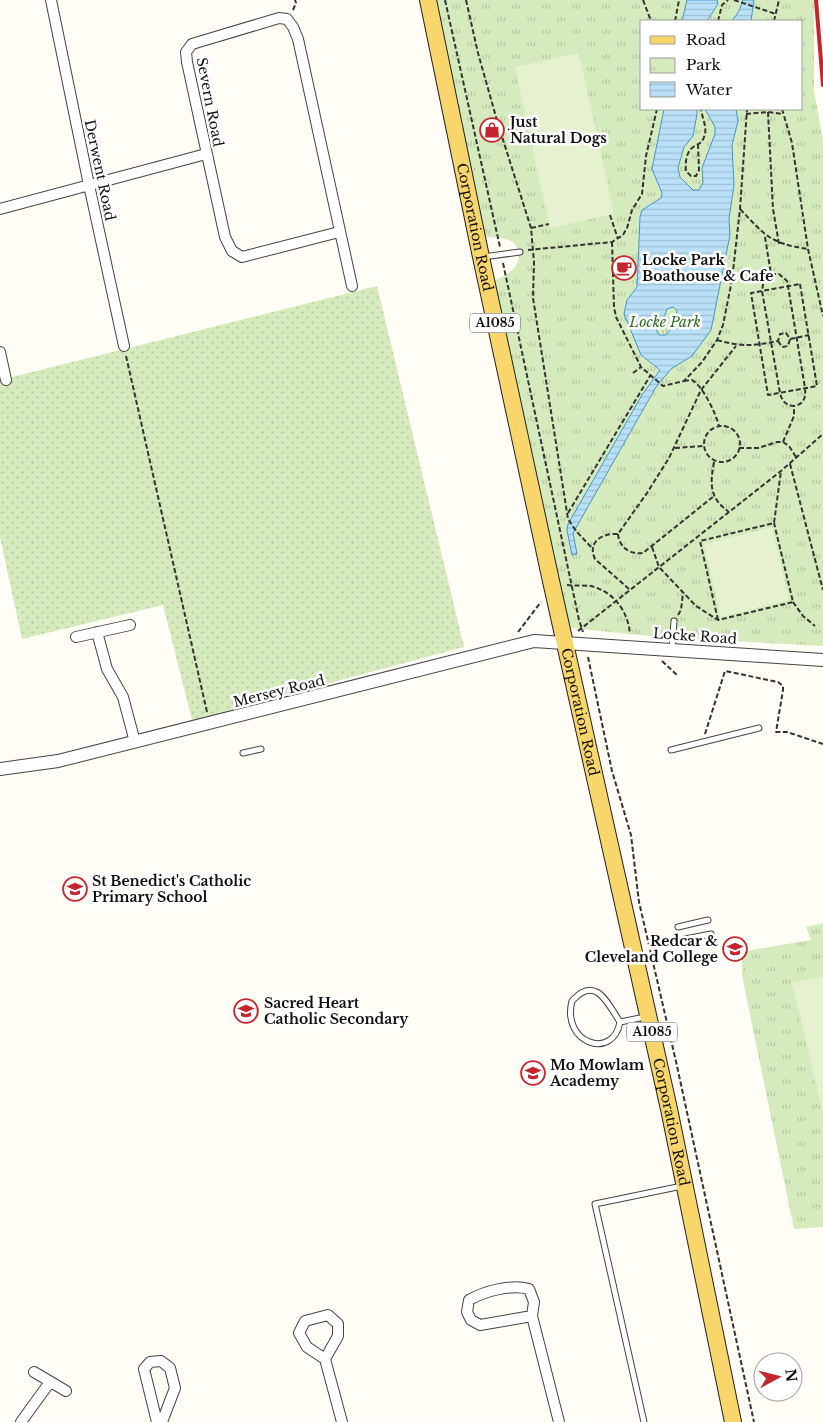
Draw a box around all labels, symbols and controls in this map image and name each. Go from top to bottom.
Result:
legend [640,20,803,110]
text: Road [686,30,726,49]
text: Park [686,55,722,74]
street label: Severn Road [193,56,228,149]
text: Water [685,80,733,99]
place label: Just Natural Dogs [507,113,607,147]
shop icon: Just Natural Dogs [479,117,505,143]
street label: Derwent Road [80,118,120,223]
street label: Corporation Road [453,162,497,293]
place label: Locke Park Boathouse & Cafe [642,251,773,285]
cafe icon: Locke Park Boathouse & Cafe [611,255,637,281]
park label: Locke Park [628,313,701,331]
road number: A1085 [470,314,520,332]
street label: Locke Road [652,624,738,648]
street label: Corporation Road [557,646,603,778]
street label: Mersey Road [231,671,327,711]
place label: St Benedict's Catholic Primary School [92,872,251,906]
school or university icon: St Benedict's Catholic Primary School [62,876,88,902]
place label: Redcar & Cleveland College [585,932,719,966]
school or university icon: Redcar & Cleveland College [722,936,748,962]
place label: Sacred Heart Catholic Secondary [264,994,409,1028]
school or university icon: Sacred Heart Catholic Secondary [233,998,259,1024]
road number: A1085 [627,1022,677,1042]
place label: Mo Mowlam Academy [549,1056,645,1090]
street label: Corporation Road [649,1056,694,1188]
school or university icon: Mo Mowlam Academy [520,1060,546,1086]
north arrow [753,1352,803,1402]
text: N [781,1368,801,1383]

